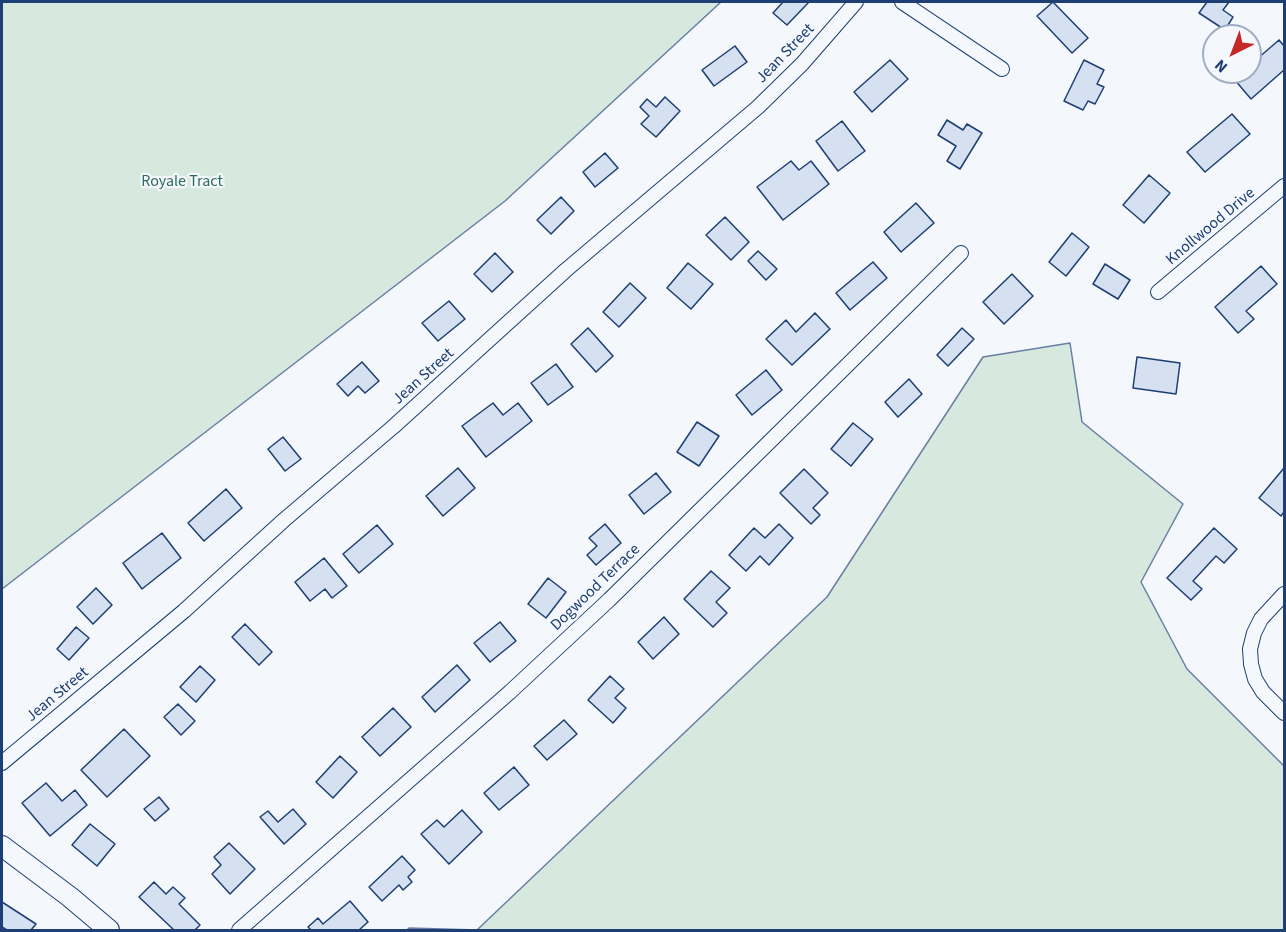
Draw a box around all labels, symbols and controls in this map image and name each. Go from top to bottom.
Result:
street label: Jean Street [753,20,819,88]
north arrow [1202,24,1262,84]
text: N [1210,54,1233,78]
park label: Royale Tract [141,172,223,192]
street label: Knollwood Drive [1163,184,1259,270]
street label: Jean Street [390,345,458,409]
street label: Dogwood Terrace [547,541,645,635]
street label: Jean Street [23,663,93,727]

